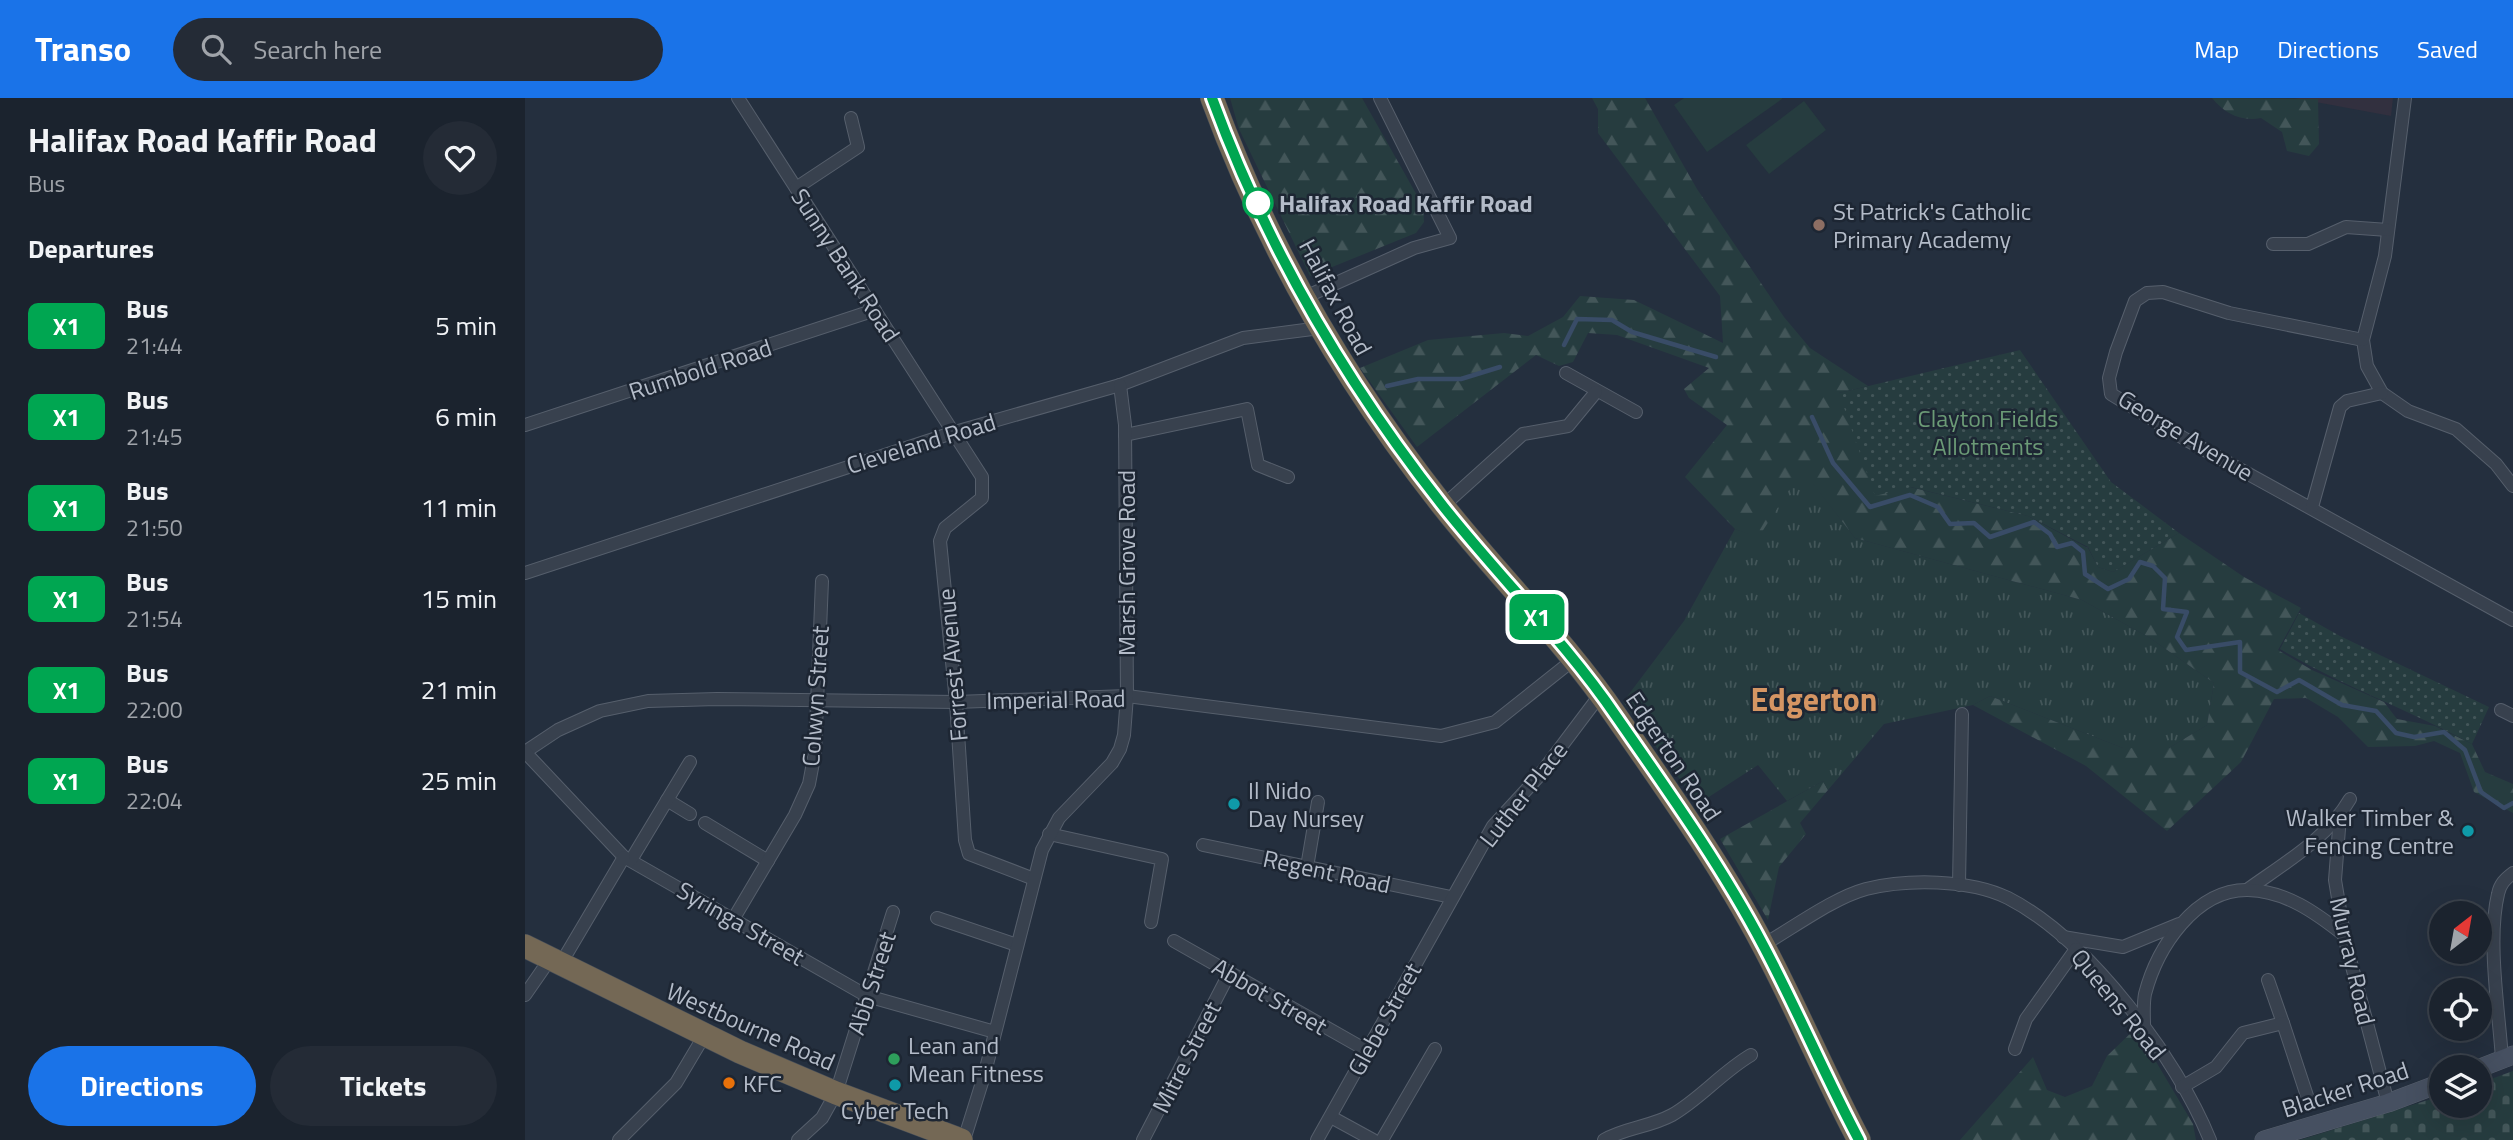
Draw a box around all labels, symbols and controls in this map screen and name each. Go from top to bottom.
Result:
search box [173,18,663,81]
text: Transo [35,24,131,74]
icon: search [197,30,235,68]
text: Search here [253,30,382,69]
text: Map [2194,31,2239,67]
text: Directions [2277,31,2379,67]
text: Saved [2417,31,2478,67]
text: Halifax Road Kaffir Road [28,115,377,165]
button: heart [423,121,497,195]
text: Bus [28,166,65,201]
street label: Sunny Bank Road [783,181,909,349]
place label: Halifax Road Kaffir Road [1279,185,1533,221]
marker: Halifax Road Kaffir Road [1243,188,1273,218]
place label: St Patrick's Catholic Primary Academy [1833,193,2031,257]
marker: St Patrick's Catholic Primary Academy [1811,217,1827,233]
text: Departures [28,229,154,268]
street label: Halifax Road [1290,232,1382,362]
text: Bus [126,289,168,328]
text: 5 min [435,306,497,345]
text: X1 [53,308,80,344]
text: 21:44 [126,328,183,363]
street label: Rumbold Road [624,329,776,409]
text: Bus [126,380,168,419]
street label: George Avenue [2111,380,2261,490]
text: 6 min [435,397,497,436]
text: X1 [53,399,80,435]
park label: Clayton Fields Allotments [1918,400,2058,464]
street label: Cleveland Road [842,403,1000,483]
text: 21:45 [126,419,183,454]
street label: Marsh Grove Road [1108,470,1144,656]
text: Bus [126,471,168,510]
text: 11 min [421,488,497,527]
text: X1 [53,490,80,526]
text: 21:50 [126,510,183,545]
text: Bus [126,562,168,601]
text: 15 min [421,579,497,618]
text: X1 [53,581,80,617]
street label: Forrest Avenue [927,587,977,743]
line badge: X1 [1506,594,1569,640]
text: X1 [1523,599,1551,635]
text: 21:54 [126,601,183,636]
street label: Colwyn Street [792,624,838,768]
text: Bus [126,653,168,692]
text: 21 min [421,670,497,709]
text: X1 [53,672,80,708]
district label: Edgerton [1751,675,1877,723]
street label: Imperial Road [986,680,1126,718]
street label: Edgerton Road [1617,684,1731,828]
text: 22:00 [126,692,183,727]
street label: Luther Place [1470,734,1576,854]
text: Bus [126,744,168,783]
text: 25 min [421,761,497,800]
text: X1 [53,763,80,799]
place label: Il Nido Day Nursey [1248,772,1365,836]
text: 22:04 [126,783,183,818]
marker: Il Nido Day Nursey [1226,796,1242,812]
place label: Walker Timber & Fencing Centre [2286,799,2454,863]
marker: Walker Timber & Fencing Centre [2460,823,2476,839]
street label: Regent Road [1260,840,1394,902]
street label: Syringa Street [670,872,812,974]
street label: Murray Road [2321,893,2385,1029]
north arrow [2429,901,2492,964]
map controls [2429,901,2492,1118]
street label: Abb Street [837,926,905,1039]
street label: Queens Road [2063,941,2175,1067]
street label: Abbot Street [1206,948,1335,1044]
street label: Glebe Street [1338,955,1430,1082]
street label: Westbourne Road [661,973,841,1079]
button: locate [2429,978,2492,1041]
street label: Mitre Street [1142,994,1230,1119]
place label: Lean and Mean Fitness [908,1027,1044,1091]
button: Directions [28,1046,256,1126]
button: Tickets [270,1046,497,1126]
marker: Lean and Mean Fitness [886,1051,902,1067]
street label: Blacker Road [2277,1052,2413,1126]
button: layers [2429,1055,2492,1118]
place label: KFC [743,1065,782,1101]
marker: KFC [721,1075,737,1091]
marker: Cyber Tech [887,1077,903,1093]
place label: Cyber Tech [841,1092,949,1128]

